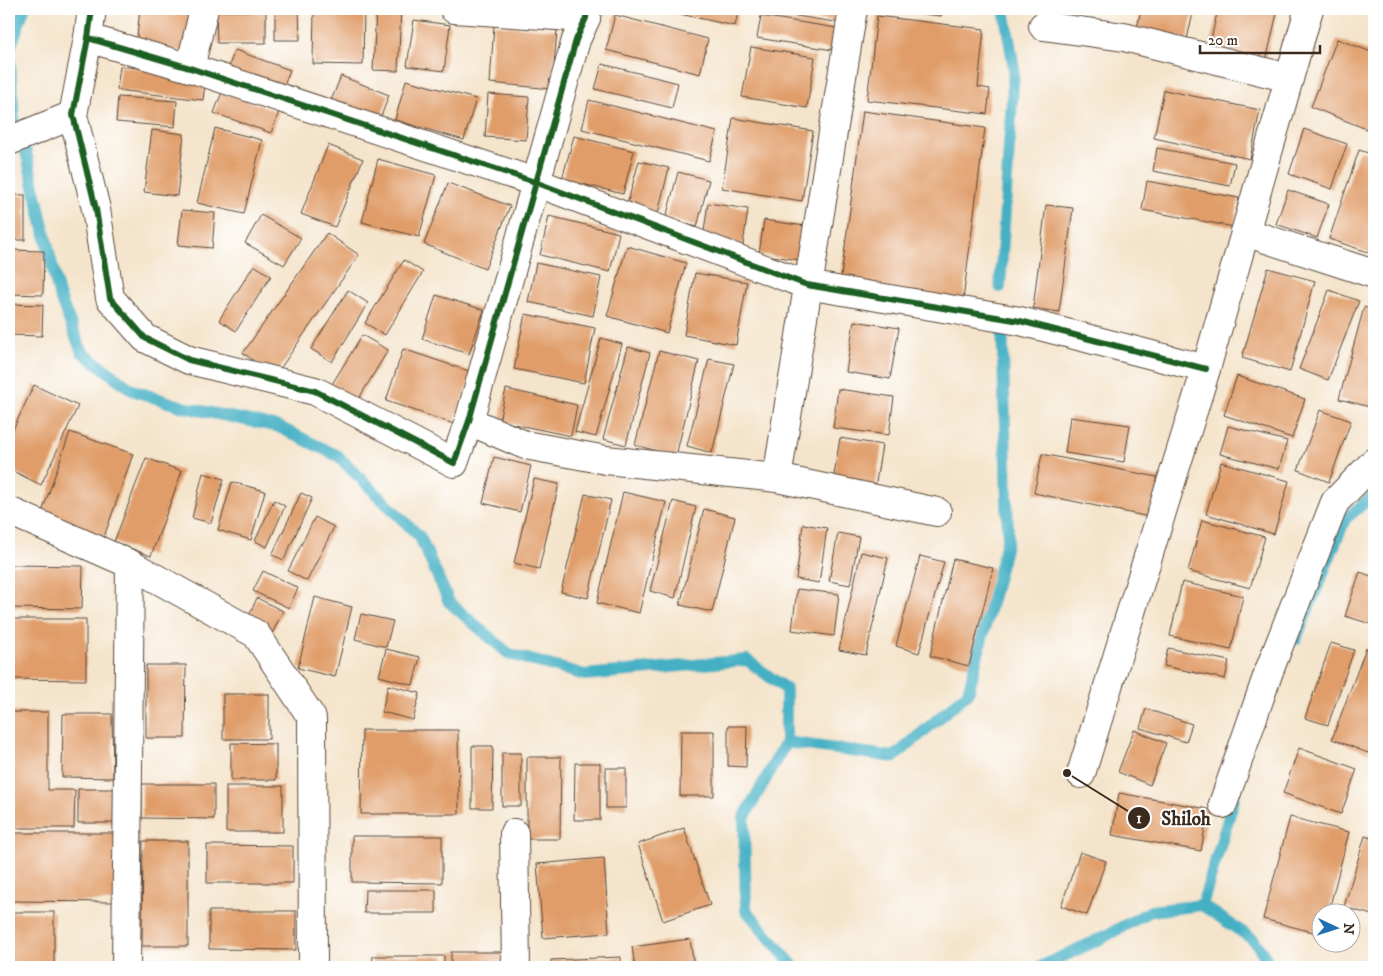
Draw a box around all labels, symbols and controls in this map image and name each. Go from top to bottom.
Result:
scale bar [1200,22,1320,54]
text: 20 m [1208,31,1238,50]
callout: Shiloh [1126,801,1221,835]
text: Shiloh [1161,808,1212,831]
text: 1 [1136,809,1142,828]
north arrow [1310,904,1360,954]
text: N [1339,922,1357,936]

